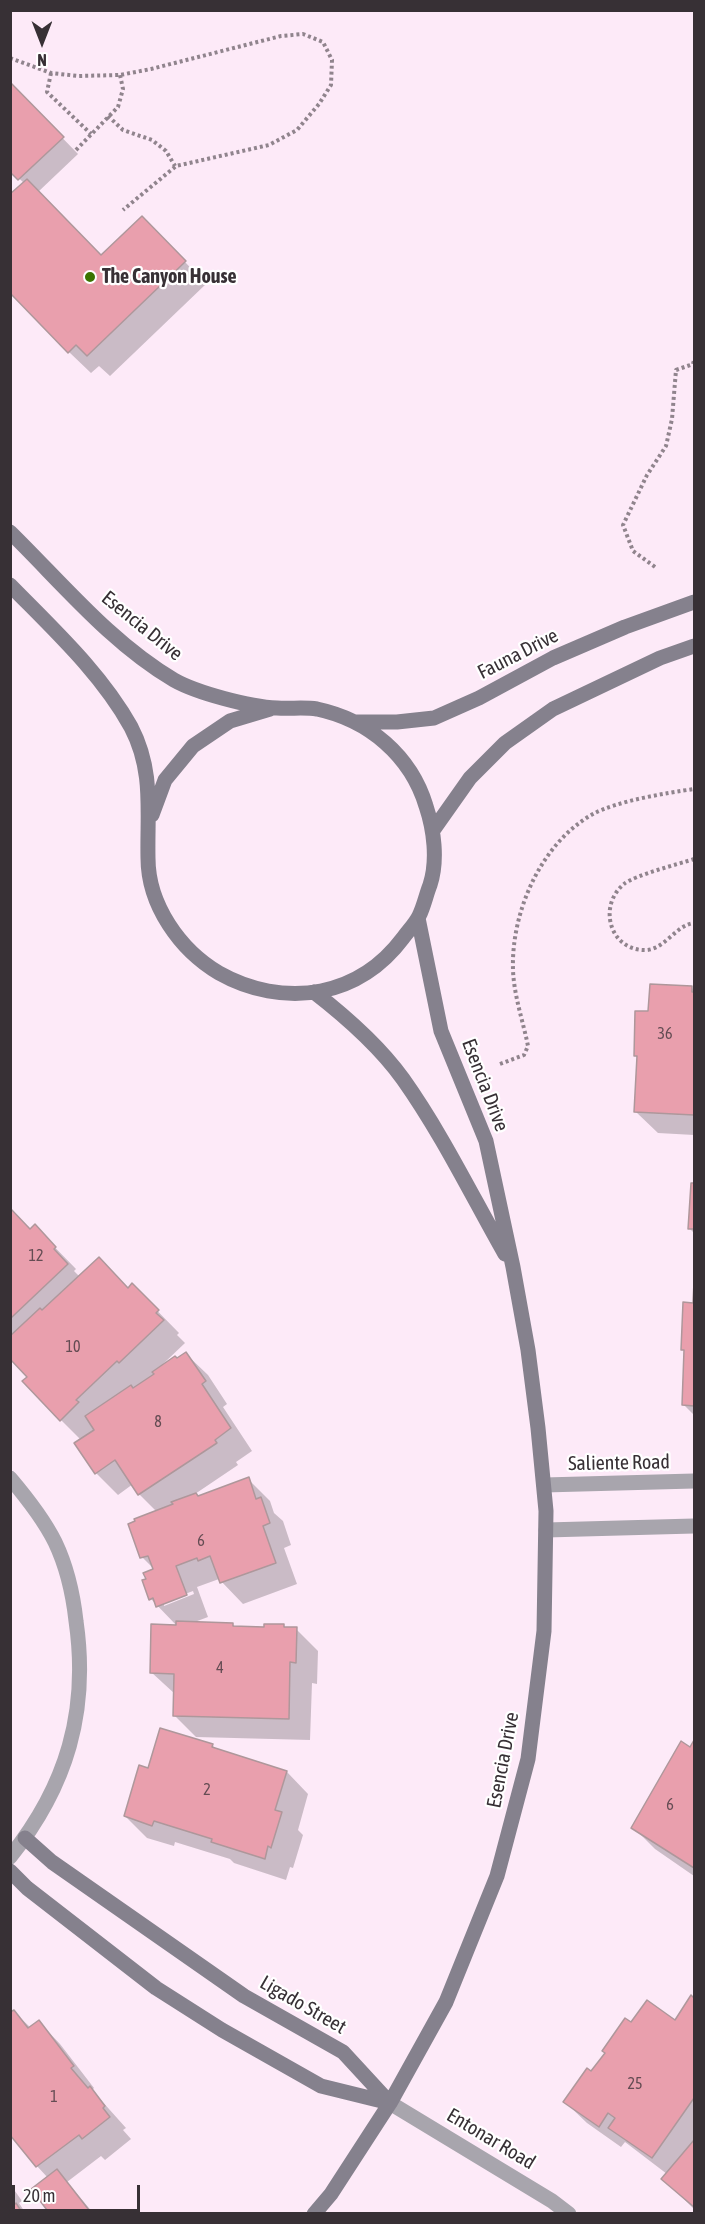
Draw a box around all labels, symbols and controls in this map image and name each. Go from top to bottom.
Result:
north arrow [12,12,72,72]
text: N [37,51,47,69]
place label: The Canyon House [102,265,237,289]
marker: The Canyon House [83,270,97,284]
street label: Esencia Drive [97,586,187,666]
street label: Fauna Drive [474,624,562,684]
house number: 36 [657,1024,673,1044]
street label: Esencia Drive [456,1035,514,1135]
house number: 12 [28,1246,44,1266]
house number: 10 [65,1337,81,1357]
house number: 8 [154,1412,162,1432]
street label: Saliente Road [568,1450,670,1476]
house number: 6 [197,1531,205,1551]
house number: 4 [216,1658,224,1678]
street label: Esencia Drive [482,1710,524,1810]
house number: 2 [203,1780,211,1800]
house number: 6 [666,1795,674,1815]
street label: Ligado Street [256,1971,350,2039]
house number: 25 [627,2074,643,2094]
house number: 1 [50,2087,58,2107]
street label: Entonar Road [442,2103,540,2175]
scale bar [15,2173,142,2211]
text: 20 m [23,2185,55,2206]

